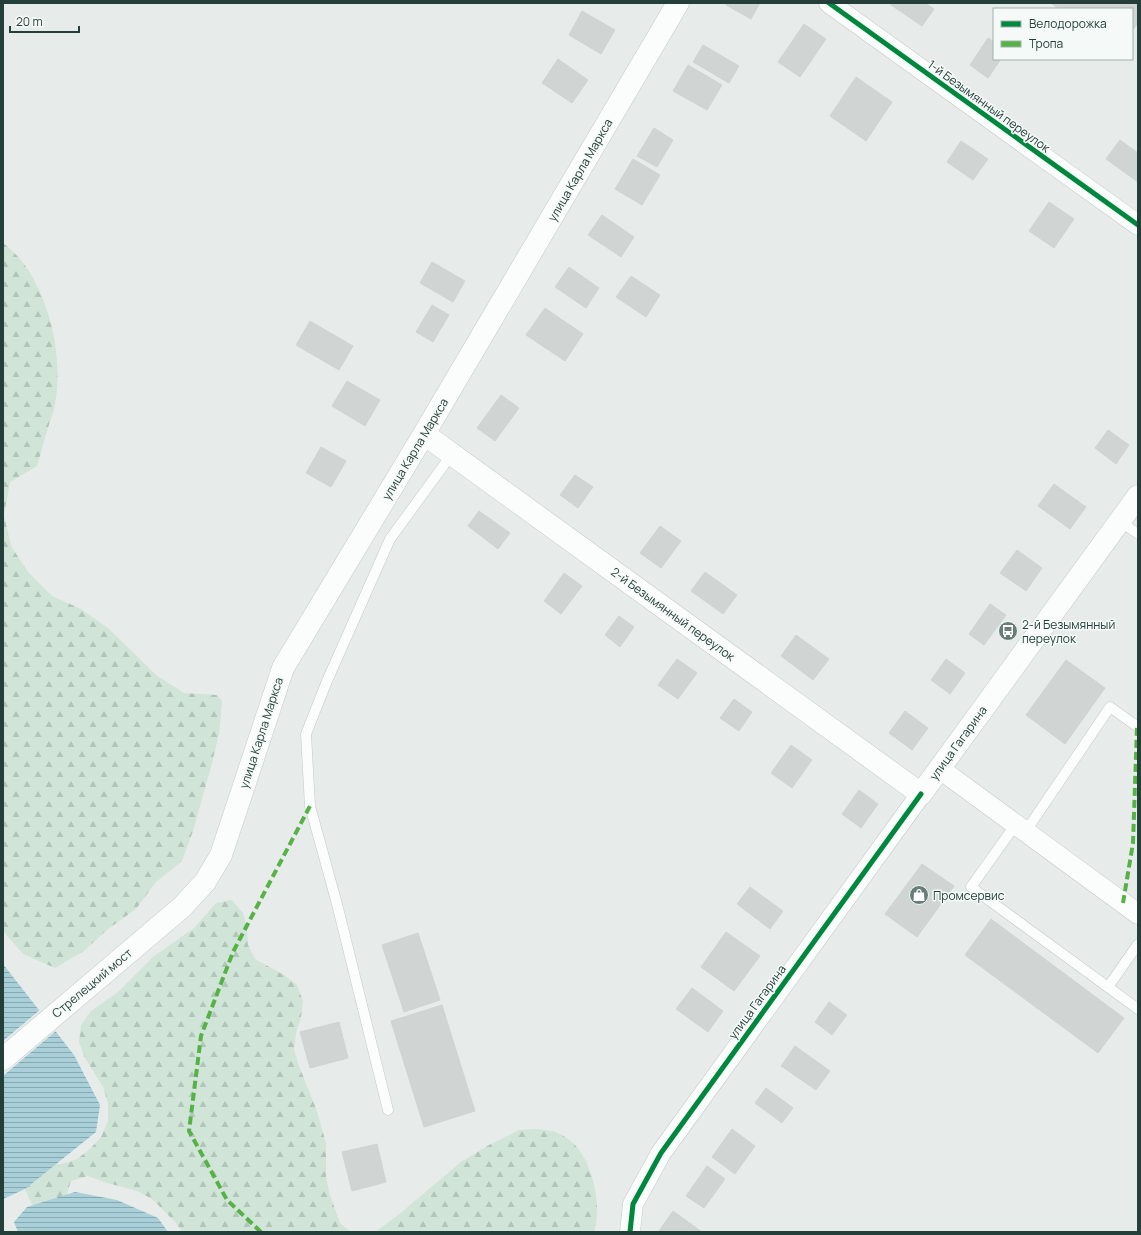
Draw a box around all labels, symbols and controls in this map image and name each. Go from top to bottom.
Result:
scale bar [10,8,79,34]
legend [993,8,1133,60]
text: 20 m [16,13,43,30]
text: Велодорожка [1029,15,1107,32]
text: Тропа [1029,35,1063,52]
street label: 1-й Безымянный переулок [924,56,1054,157]
street label: улица Карла Маркса [544,115,616,225]
street label: улица Карла Маркса [378,395,452,503]
street label: 2-й Безымянный переулок [608,563,739,665]
place label: 2-й Безымянный переулок [1022,616,1115,647]
bus stop icon: 2-й Безымянный переулок [997,620,1019,642]
street label: улица Карла Маркса [235,675,287,791]
street label: улица Гагарина [925,702,991,784]
shop icon: Промсервис [908,884,930,906]
place label: Промсервис [933,887,1005,904]
street label: Стрелецкий мост [48,944,136,1022]
street label: улица Гагарина [724,961,790,1043]

